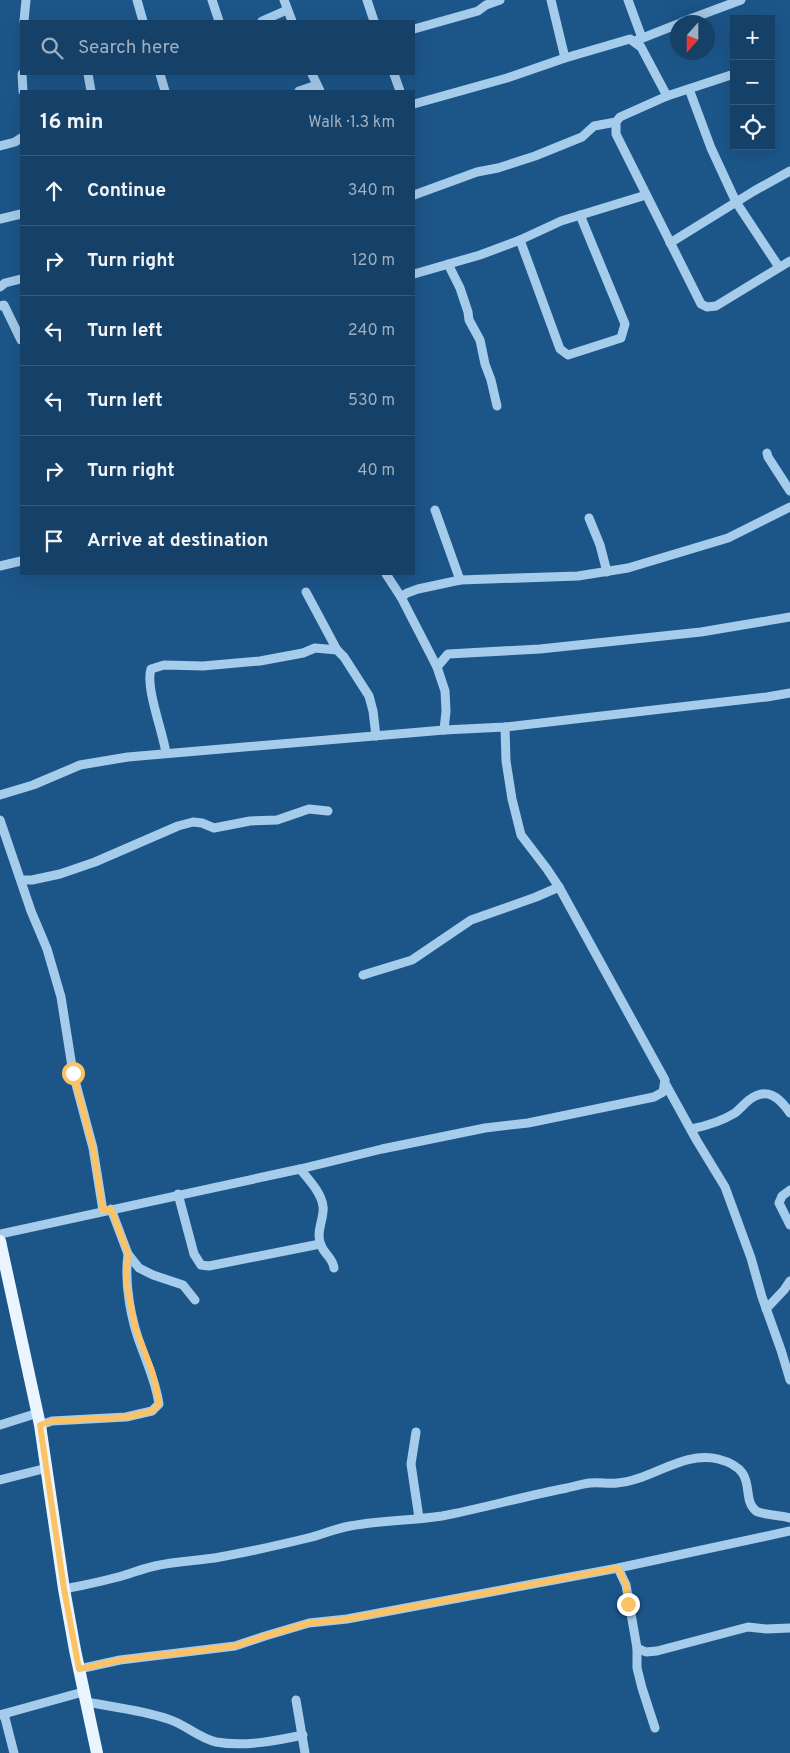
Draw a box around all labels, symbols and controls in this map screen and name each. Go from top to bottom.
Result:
north arrow [670,15,715,60]
map controls [730,15,775,150]
button: + [730,15,775,60]
search box [20,20,415,75]
icon: search [38,34,66,62]
text: Search here [78,36,180,60]
button: − [730,60,775,105]
button: locate [730,105,775,150]
text: 16 min [40,109,103,136]
text: Walk · 1.3 km [308,113,395,133]
icon: ahead [40,177,68,205]
text: Continue [87,179,166,203]
text: 340 m [348,181,395,201]
icon: right [40,247,68,275]
text: Turn right [87,249,175,273]
text: 120 m [352,251,395,271]
icon: left [40,317,68,345]
text: Turn left [87,319,163,343]
text: 240 m [348,321,395,341]
icon: left [40,387,68,415]
text: Turn left [87,389,163,413]
text: 530 m [348,391,395,411]
icon: right [40,457,68,485]
text: Turn right [87,459,175,483]
text: 40 m [357,461,395,481]
icon: arrive [40,527,68,555]
text: Arrive at destination [87,529,268,553]
route start [62,1062,85,1085]
route end [617,1593,640,1616]

